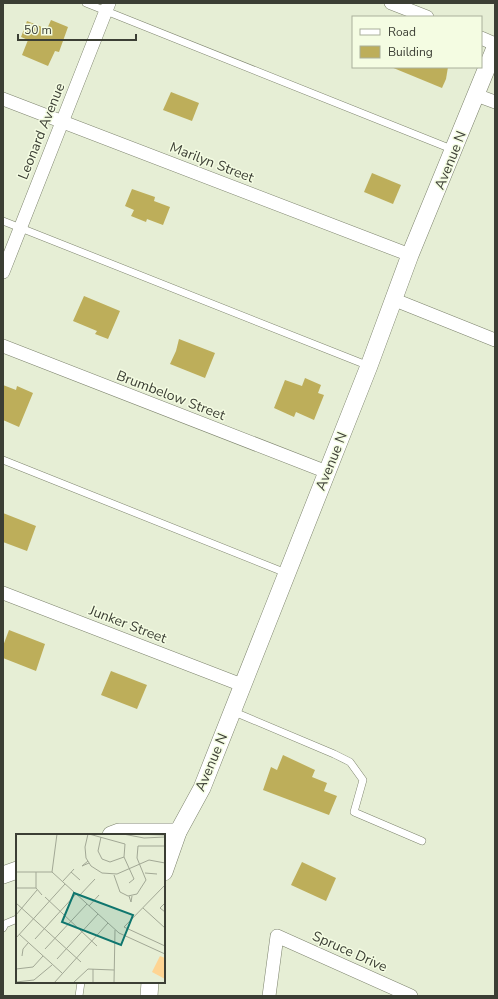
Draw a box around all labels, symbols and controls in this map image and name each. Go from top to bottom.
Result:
scale bar [18,16,136,42]
legend [352,16,482,68]
text: 50 m [24,22,52,38]
text: Road [388,24,416,40]
text: Building [388,44,433,60]
street label: Leonard Avenue [13,80,69,182]
street label: Avenue N [430,128,471,192]
street label: Marilyn Street [167,138,257,187]
street label: Brumbelow Street [114,366,228,425]
street label: Avenue N [311,429,352,493]
street label: Junker Street [85,601,169,648]
street label: Avenue N [191,730,232,794]
inset map [16,834,165,983]
street label: Spruce Drive [309,926,390,976]

